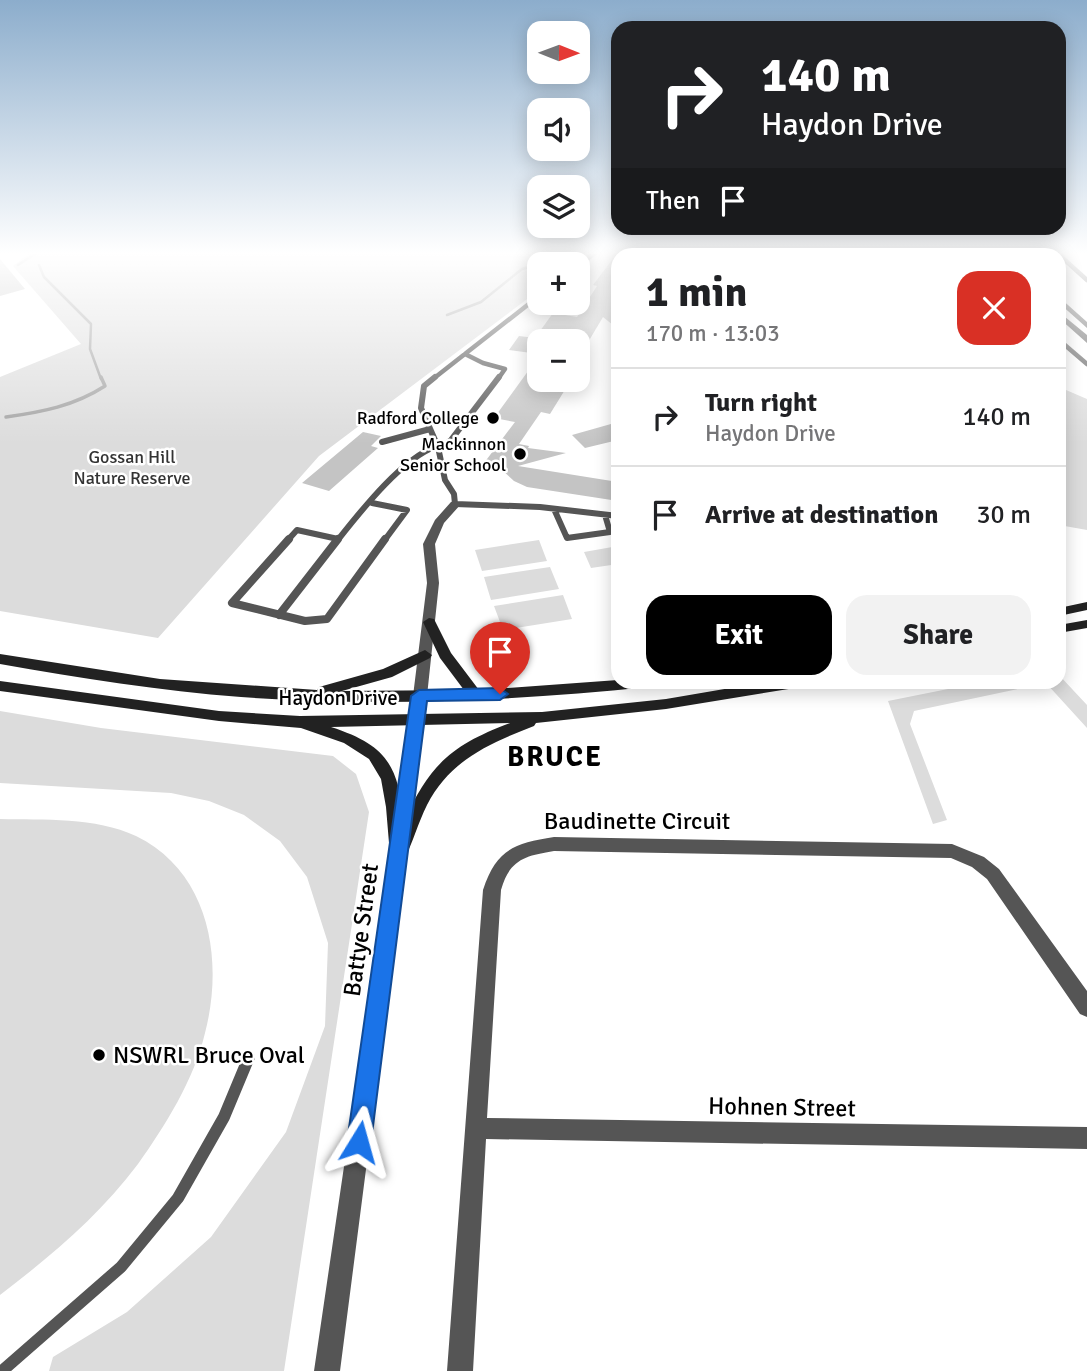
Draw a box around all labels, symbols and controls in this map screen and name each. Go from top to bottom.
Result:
north arrow [527,21,590,84]
map controls [527,21,590,392]
text: 140 m [761,45,891,105]
icon: right [646,49,737,140]
button: sound [527,98,590,161]
text: Haydon Drive [761,105,943,144]
button: layers [527,175,590,238]
icon: arrive [714,182,752,220]
text: Then [646,185,700,217]
button: + [527,252,590,315]
text: 1 min [646,267,747,318]
button: close [957,271,1031,345]
text: 170 m · 13:03 [646,319,780,348]
button: − [527,329,590,392]
text: Turn right [705,387,817,419]
icon: right [646,398,684,436]
text: 140 m [962,401,1031,433]
place label: Radford College [357,407,479,429]
marker: Radford College [485,410,501,426]
text: Haydon Drive [705,419,836,448]
place label: Mackinnon Senior School [400,433,506,476]
park label: Gossan Hill Nature Reserve [73,446,191,489]
marker: Mackinnon Senior School [512,446,528,462]
icon: arrive [646,496,684,534]
text: Arrive at destination [705,499,938,531]
text: 30 m [976,499,1031,531]
button: Exit [646,595,832,675]
button: Share [846,595,1031,675]
pin [470,622,530,694]
icon: arrive [481,633,519,671]
street label: Haydon Drive [278,685,398,711]
district label: BRUCE [507,740,603,774]
street label: Baudinette Circuit [544,806,730,836]
street label: Battye Street [337,862,385,998]
place label: NSWRL Bruce Oval [113,1040,305,1070]
marker: NSWRL Bruce Oval [91,1047,107,1063]
street label: Hohnen Street [708,1091,856,1123]
position arrow [322,1105,396,1179]

